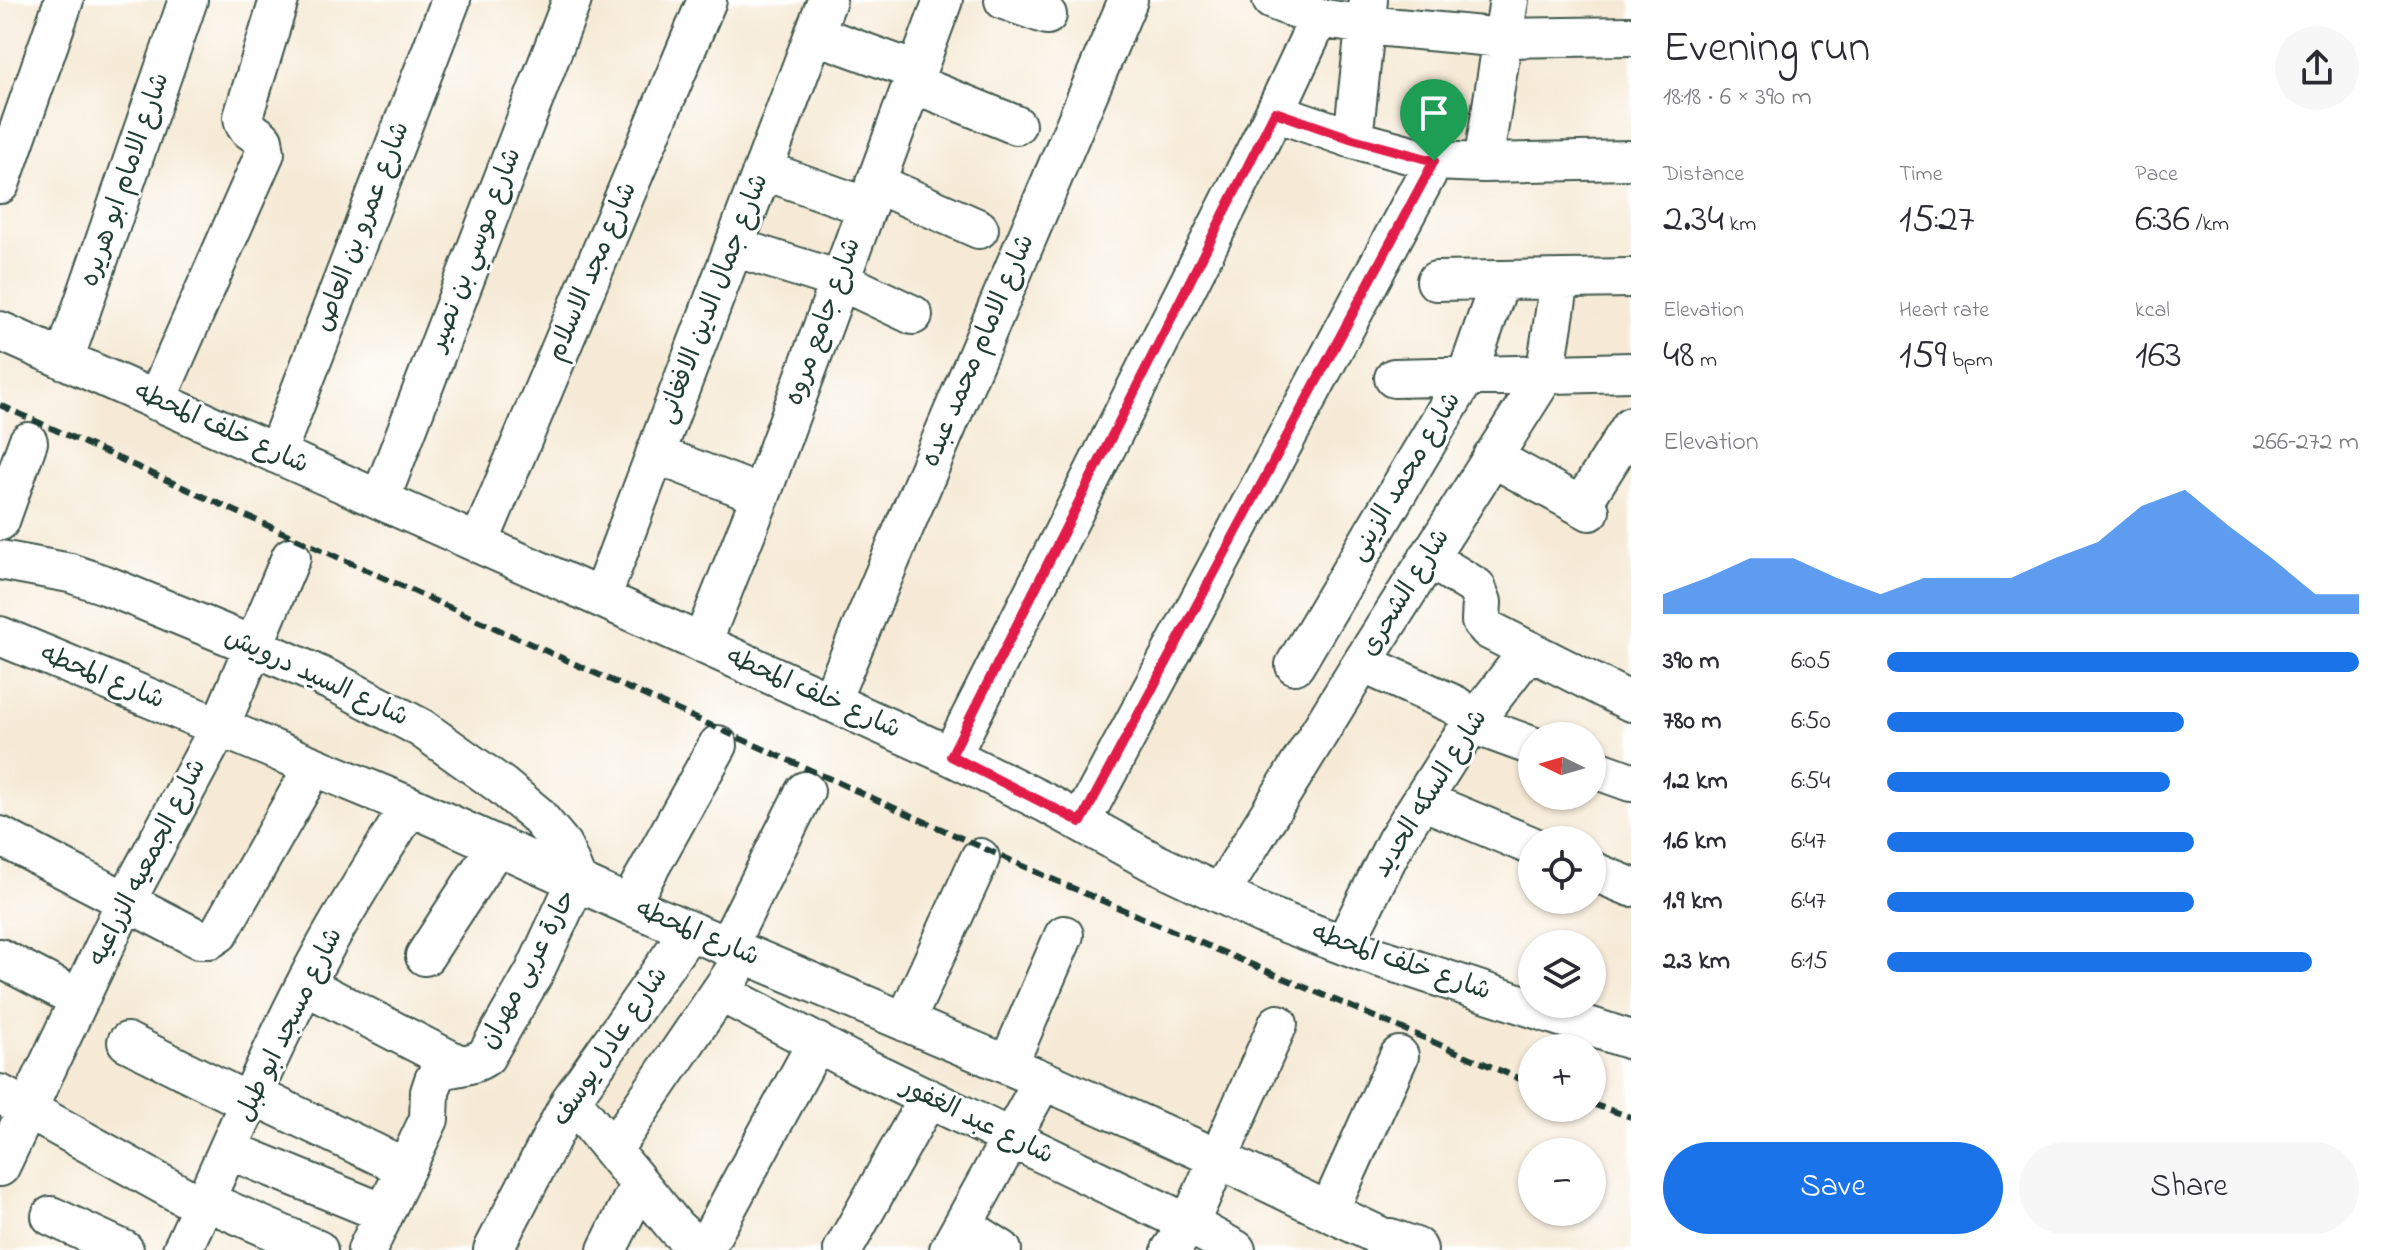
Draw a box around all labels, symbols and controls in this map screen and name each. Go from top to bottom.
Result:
text: Evening run [1663,17,1870,81]
button: share [2275,26,2359,110]
street label: شارع الامام ابو هريره [72,68,180,292]
pin [1400,79,1468,161]
text: 18:18 · 6 × 390 m [1663,79,1812,117]
icon: arrive [1412,91,1456,135]
street label: شارع عمرو بن العاص [306,117,420,337]
street label: شارع موسي بن نصير [419,143,533,359]
text: Distance [1663,159,1744,191]
text: Time [1899,159,1943,191]
text: Pace [2135,159,2178,191]
street label: شارع جمال الدين الافغانى [649,168,779,430]
street label: شارع مجد الاسلام [538,177,648,367]
text: 2.34 [1663,191,1724,250]
text: 15:27 [1899,191,1974,250]
text: 6:36 [2135,191,2190,250]
text: km [1724,209,1756,241]
text: /km [2190,209,2229,241]
street label: شارع الامام محمد عبده [913,229,1045,473]
street label: شارع جامع مروه [776,233,872,411]
text: Elevation [1663,295,1744,327]
text: Heart rate [1899,295,1989,327]
text: kcal [2135,295,2170,327]
text: 48 [1663,327,1694,386]
text: 159 [1899,327,1947,386]
text: 163 [2135,327,2182,386]
text: m [1694,345,1717,377]
text: bpm [1947,345,1993,377]
street label: شارع خلف المحطه [128,374,314,484]
street label: شارع محمد الزينى [1340,385,1472,569]
text: Elevation [1663,424,1759,462]
text: 266–272 m [2252,424,2359,462]
street label: شارع الشحرى [1352,522,1460,664]
street label: شارع السيد درويش [218,619,414,737]
street label: شارع المحطه [34,636,170,720]
street label: شارع خلف المحطه [720,639,906,749]
text: 390 m [1663,643,1719,681]
text: 6:05 [1791,643,1831,681]
street label: شارع السكه الحديد [1364,702,1498,886]
text: 780 m [1663,703,1721,741]
text: 6:50 [1791,703,1831,741]
north arrow [1518,722,1606,810]
map controls [1518,722,1606,1226]
street label: شارع الجمعيه الزراعيه [79,752,217,974]
text: 1.2 km [1663,763,1728,801]
text: 6:54 [1791,763,1830,801]
text: 1.6 km [1663,823,1726,861]
text: 6:47 [1791,823,1826,861]
button: locate [1518,826,1606,914]
street label: حارة عربى مهران [471,883,587,1057]
text: 1.9 km [1663,883,1722,921]
text: 6:47 [1791,883,1826,921]
street label: شارع المحطه [629,891,765,977]
street label: شارع خلف المحطه [1306,915,1496,1011]
street label: شارع مسجد ابو طبل [227,922,353,1128]
button: layers [1518,930,1606,1018]
text: 2.3 km [1663,943,1730,981]
text: 6:15 [1791,943,1828,981]
street label: شارع عادل يوسف [543,960,679,1134]
button: + [1518,1034,1606,1122]
street label: شارع عبد الغفور [893,1068,1059,1175]
button: − [1518,1138,1606,1226]
button: Save [1663,1142,2003,1234]
button: Share [2019,1142,2359,1234]

